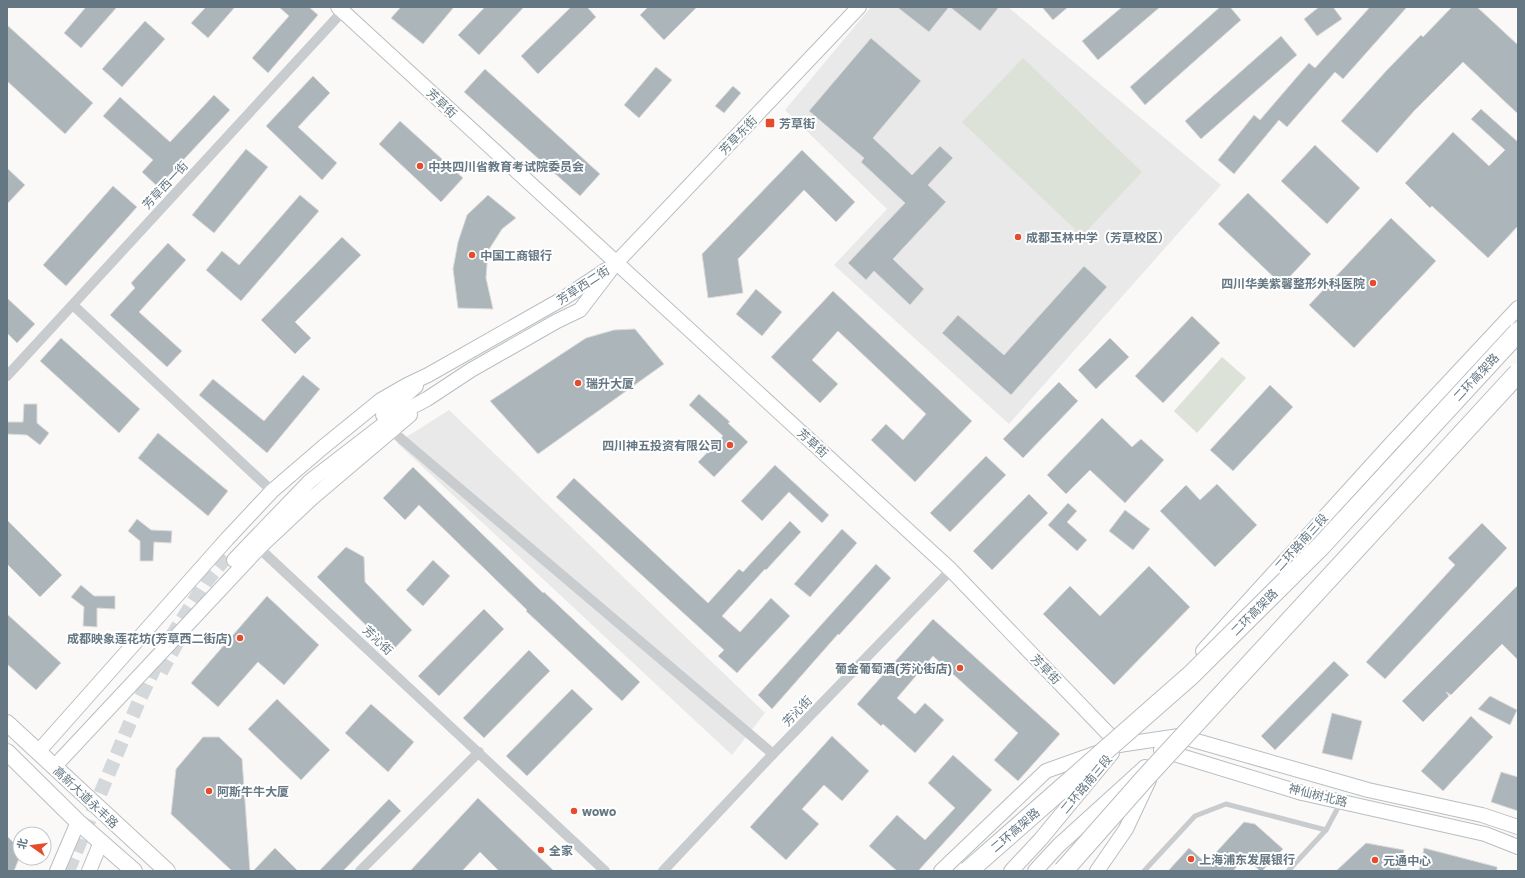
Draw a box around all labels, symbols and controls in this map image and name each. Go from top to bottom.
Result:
street label: 芳草街 [424,85,460,121]
street label: 芳草东街 [716,113,760,157]
place label: 芳草街 [779,116,815,131]
marker: 芳草街 [764,117,776,129]
street label: 芳草西一街 [139,158,191,212]
place label: 中共四川省教育考试院委员会 [428,159,584,174]
marker: 中共四川省教育考试院委员会 [415,161,425,171]
place label: 成都玉林中学（芳草校区） [1026,230,1170,245]
marker: 成都玉林中学（芳草校区） [1013,232,1023,242]
place label: 中国工商银行 [480,248,552,263]
marker: 中国工商银行 [467,250,477,260]
street label: 芳草西二街 [554,262,612,308]
place label: 四川华美紫馨整形外科医院 [1221,276,1365,291]
marker: 四川华美紫馨整形外科医院 [1368,278,1378,288]
street label: 二环高架路 [1450,350,1502,404]
place label: 瑞升大厦 [586,376,634,391]
marker: 瑞升大厦 [573,378,583,388]
street label: 芳草街 [795,425,831,461]
place label: 四川神五投资有限公司 [602,438,722,453]
marker: 四川神五投资有限公司 [725,440,735,450]
street label: 二环路南三段 [1271,510,1331,574]
street label: 二环高架路 [1227,585,1281,639]
street label: 芳沁街 [360,622,396,658]
place label: 成都映象莲花坊(芳草西二街店) [67,631,232,646]
marker: 成都映象莲花坊(芳草西二街店) [235,633,245,643]
street label: 芳草街 [1028,651,1064,687]
place label: 葡金葡萄酒(芳沁街店) [835,661,952,676]
marker: 葡金葡萄酒(芳沁街店) [955,663,965,673]
street label: 芳沁街 [779,693,815,729]
street label: 二环路南三段 [1057,752,1115,816]
street label: 高新大道永丰路 [50,763,122,831]
street label: 神仙树北路 [1287,780,1349,810]
place label: 阿斯牛牛大厦 [217,784,289,799]
marker: 阿斯牛牛大厦 [204,786,214,796]
place label: wowo [582,804,616,819]
street label: 二环高架路 [987,805,1043,855]
marker: wowo [569,806,579,816]
north arrow [12,826,52,866]
text: 北 [14,837,29,850]
place label: 全家 [549,843,573,858]
marker: 全家 [536,845,546,855]
place label: 上海浦东发展银行 [1199,852,1295,867]
place label: 元通中心 [1383,853,1431,868]
marker: 上海浦东发展银行 [1186,854,1196,864]
marker: 元通中心 [1370,855,1380,865]

